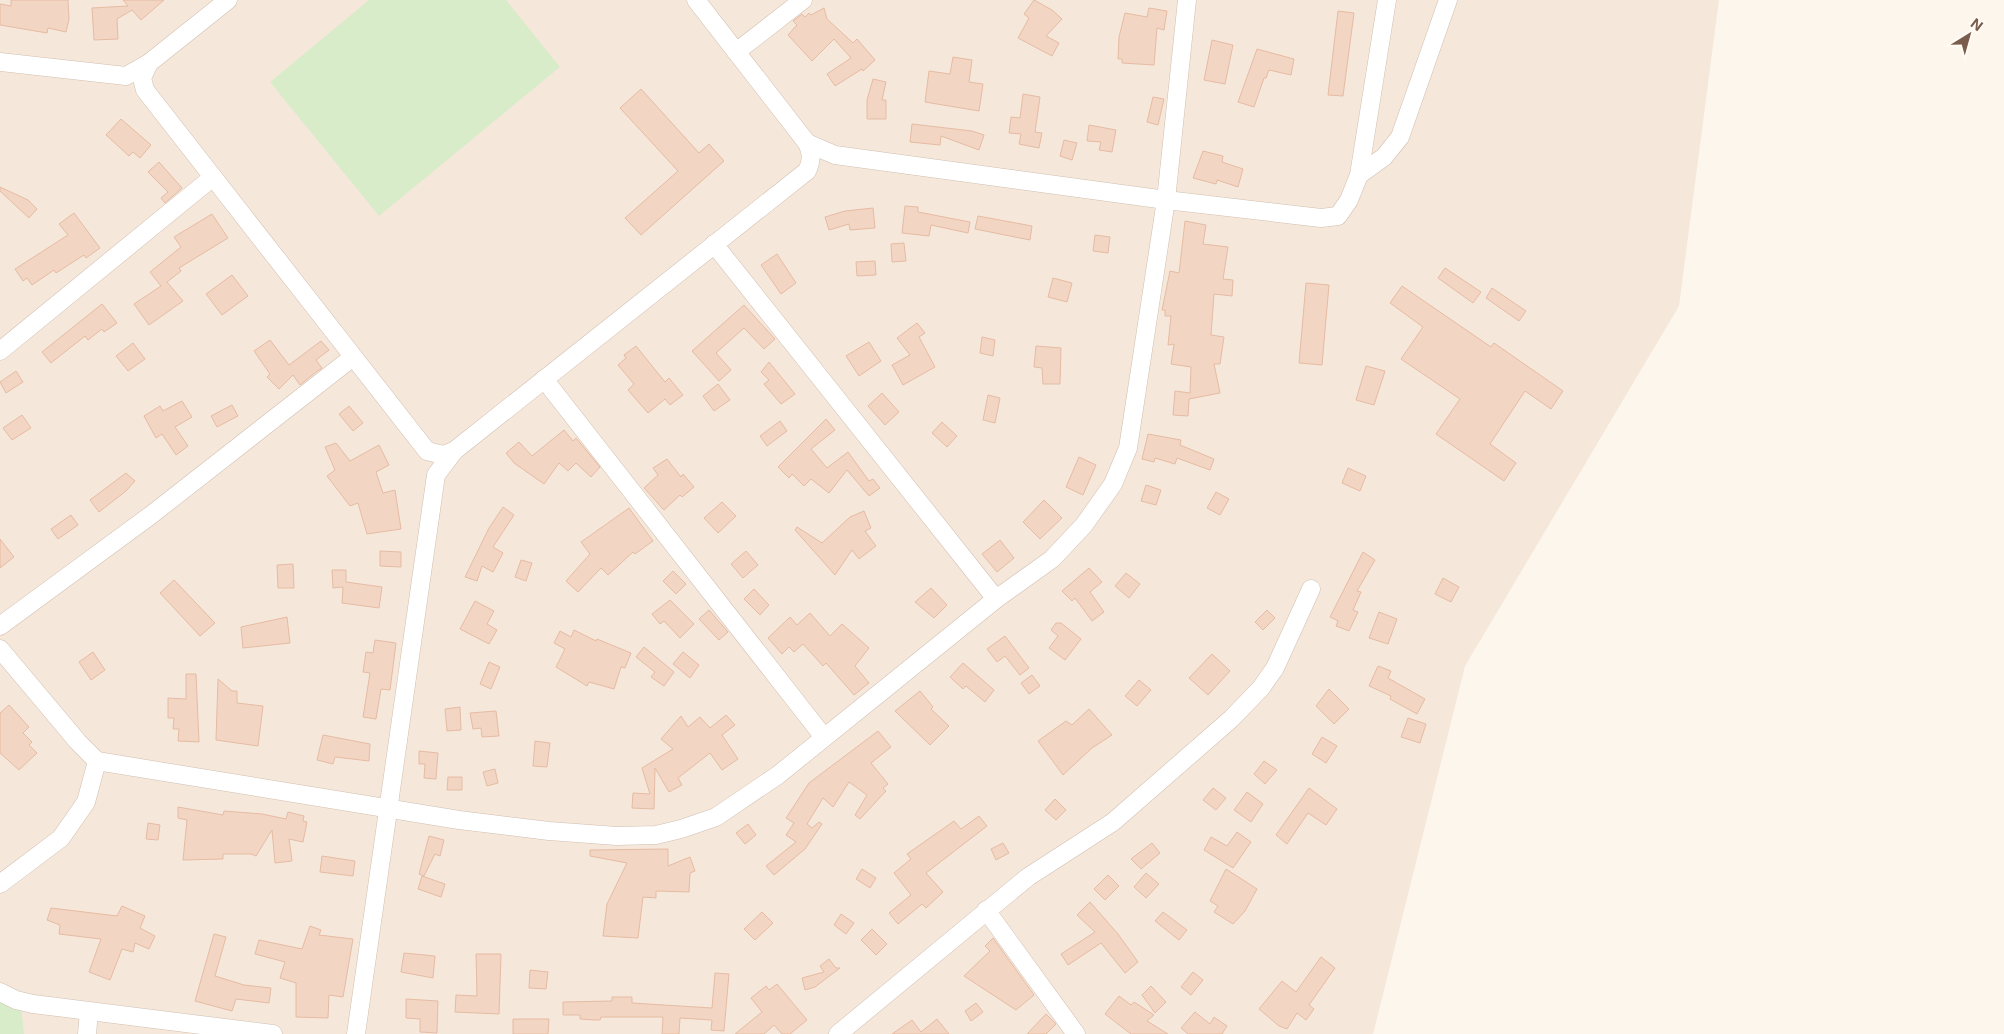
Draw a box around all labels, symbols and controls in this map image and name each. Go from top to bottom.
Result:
north arrow [1944,10,1994,60]
text: N [1968,14,1987,34]

